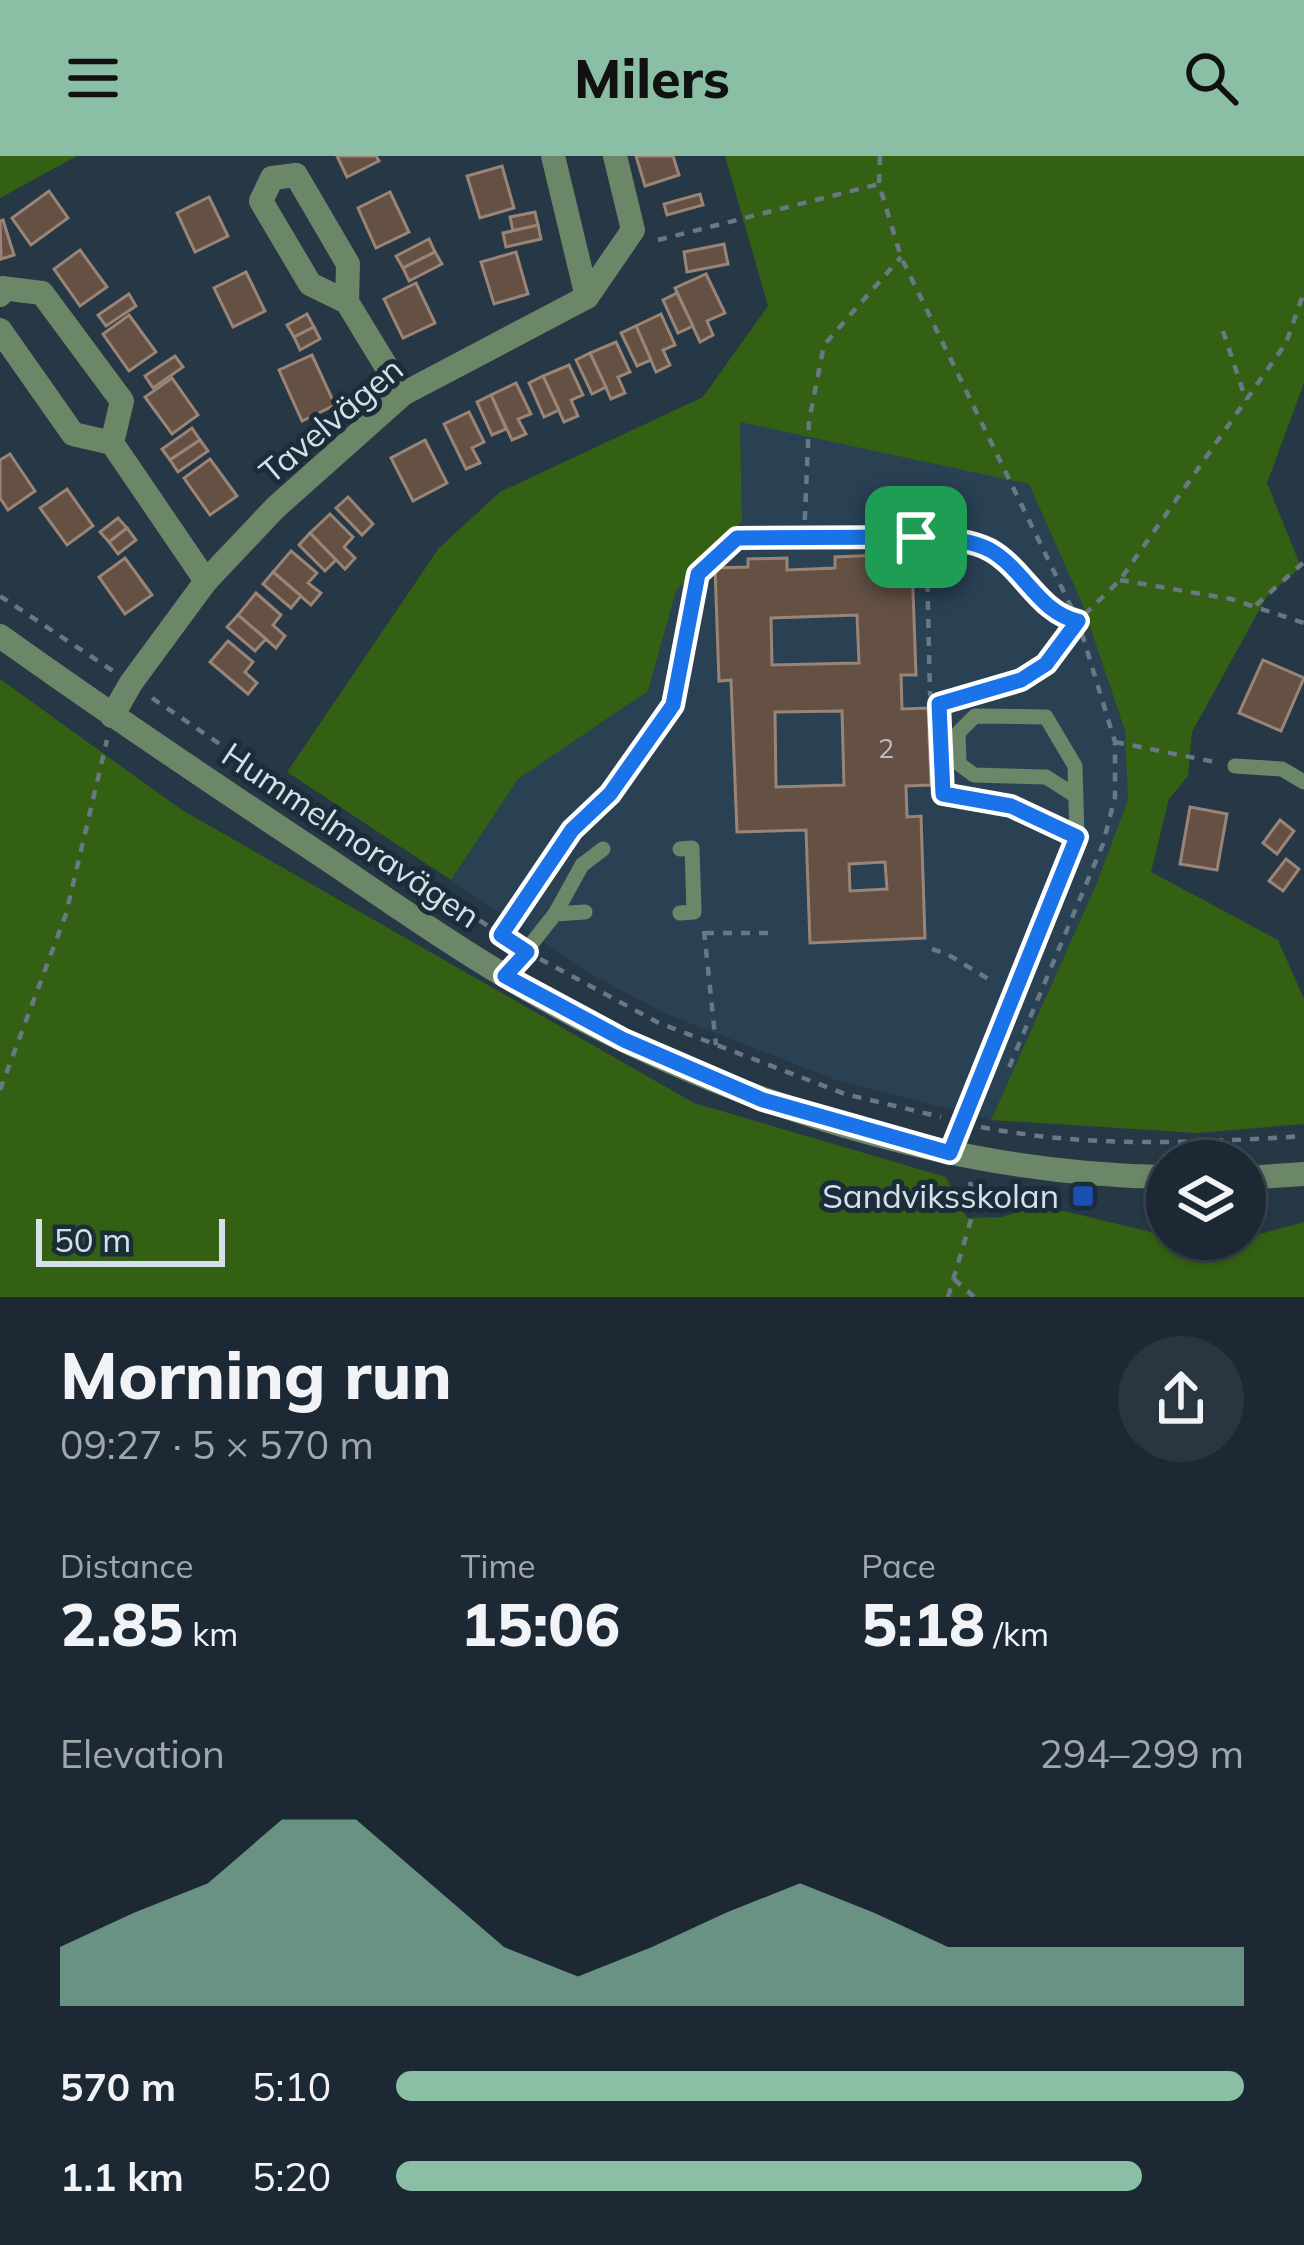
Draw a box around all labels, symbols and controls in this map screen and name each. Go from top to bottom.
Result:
text: Milers [574,44,730,112]
icon: menu [60,45,126,111]
icon: search [1178,45,1244,111]
street label: Tavelvägen [251,348,411,491]
pin [865,486,967,588]
icon: arrive [883,504,949,570]
house number: 2 [878,731,894,765]
street label: Hummelmoravägen [215,733,488,936]
map controls [1146,1140,1266,1260]
button: layers [1146,1140,1266,1260]
place label: Sandviksskolan [822,1175,1059,1216]
marker: Sandviksskolan [1070,1183,1096,1209]
scale bar [36,1213,225,1266]
text: 50 m [54,1219,131,1260]
text: Morning run [60,1333,452,1416]
button: share [1118,1336,1244,1462]
text: 09:27 · 5 × 570 m [60,1420,374,1469]
text: Distance [60,1545,193,1586]
text: Time [461,1545,535,1586]
text: Pace [861,1545,936,1586]
text: 2.85 [60,1586,184,1661]
text: 15:06 [461,1586,620,1661]
text: 5:18 [861,1586,985,1661]
text: km [184,1613,238,1654]
text: /km [985,1613,1049,1654]
text: Elevation [60,1729,225,1778]
text: 294–299 m [1039,1729,1244,1778]
text: 570 m [60,2062,176,2111]
text: 5:10 [252,2062,331,2111]
text: 1.1 km [60,2152,184,2201]
text: 5:20 [252,2152,331,2201]

